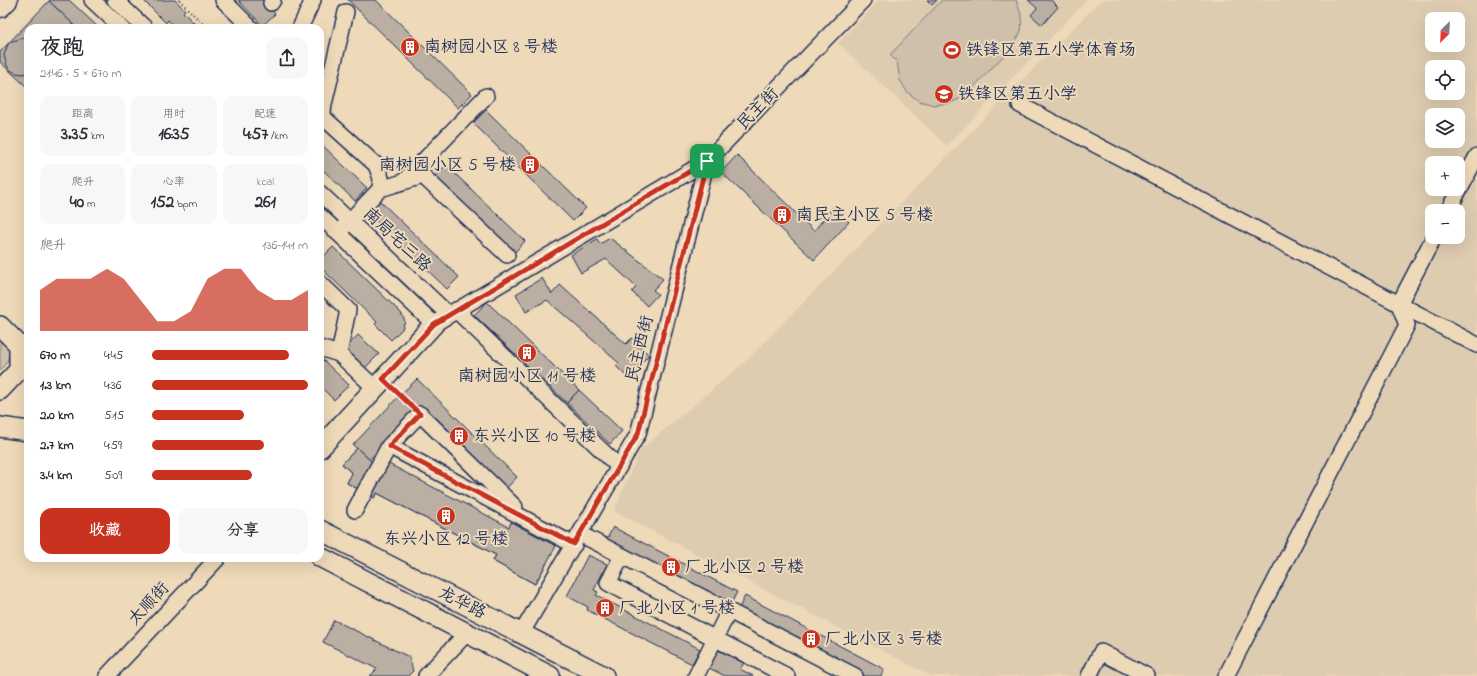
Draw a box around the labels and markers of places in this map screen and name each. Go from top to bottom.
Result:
place label: 南树园小区 8 号楼 [424,35,558,60]
building icon: 南树园小区 8 号楼 [399,36,421,58]
place label: 铁锋区第五小学体育场 [966,38,1136,63]
sports icon: 铁锋区第五小学体育场 [941,39,963,61]
place label: 铁锋区第五小学 [958,82,1077,107]
school or university icon: 铁锋区第五小学 [933,83,955,105]
pin [690,144,724,178]
place label: 南树园小区 5 号楼 [379,153,516,178]
building icon: 南树园小区 5 号楼 [519,154,541,176]
place label: 南民主小区 5 号楼 [796,203,933,228]
building icon: 南民主小区 5 号楼 [771,204,793,226]
building icon: 南树园小区 11 号楼 [516,342,538,364]
place label: 南树园小区 11 号楼 [458,364,596,389]
place label: 东兴小区 10 号楼 [473,424,596,449]
building icon: 东兴小区 10 号楼 [448,425,470,447]
building icon: 东兴小区 12 号楼 [435,505,457,527]
place label: 东兴小区 12 号楼 [384,527,508,552]
place label: 厂北小区 2 号楼 [685,555,804,580]
building icon: 厂北小区 2 号楼 [660,556,682,578]
place label: 厂北小区 1 号楼 [619,596,735,621]
building icon: 厂北小区 1 号楼 [594,597,616,619]
place label: 厂北小区 3 号楼 [825,627,943,652]
building icon: 厂北小区 3 号楼 [800,628,822,650]

